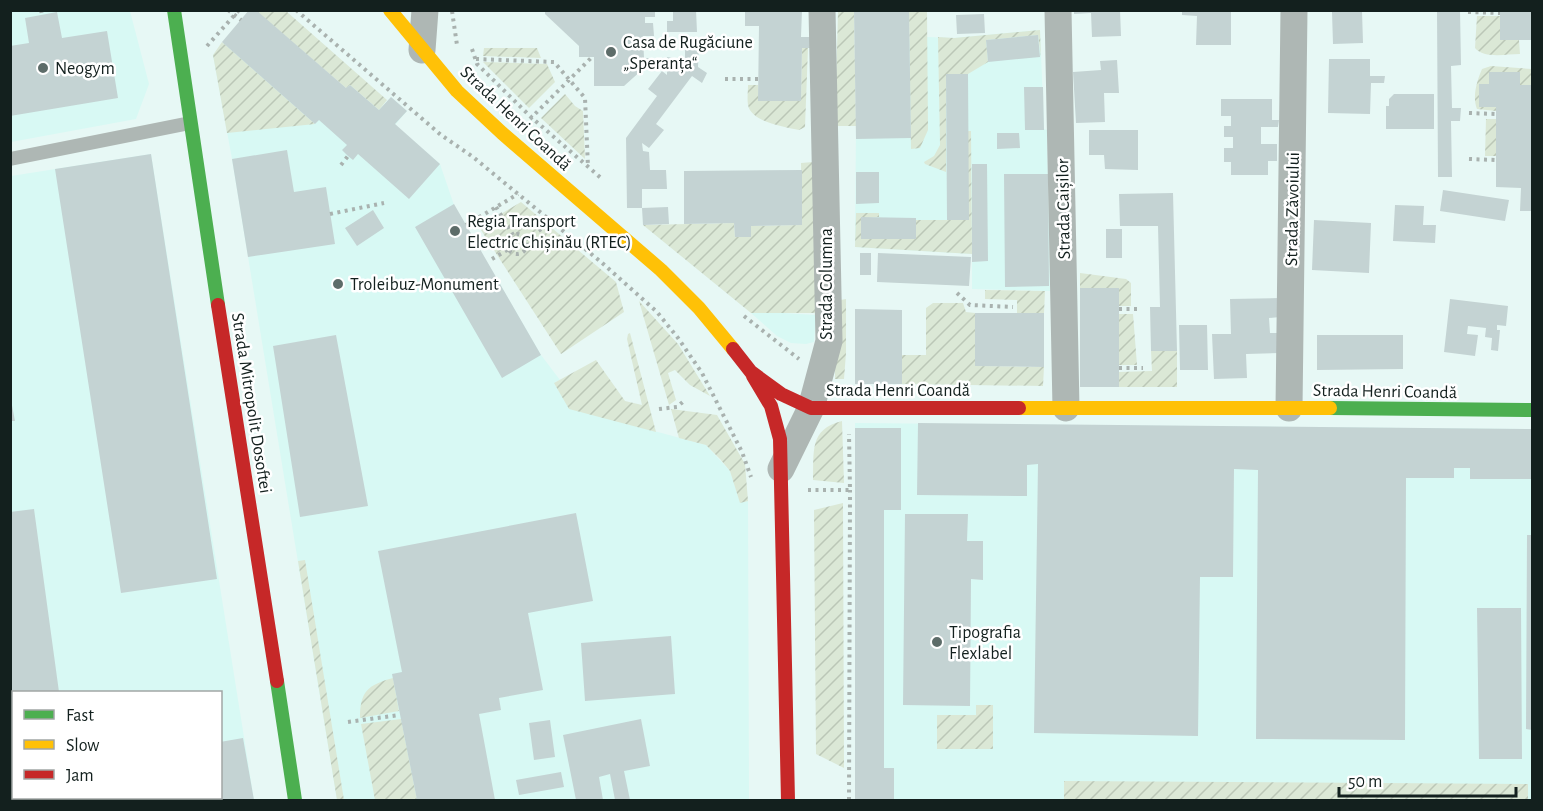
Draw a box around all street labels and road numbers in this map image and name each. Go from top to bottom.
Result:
street label: Strada Henri Coandă [456,63,574,174]
street label: Strada Zăvoiului [1283,152,1303,266]
street label: Strada Caișilor [1054,158,1075,260]
street label: Strada Columna [818,228,836,340]
street label: Strada Mitropolit Dosoftei [228,312,274,495]
street label: Strada Henri Coandă [826,382,970,400]
street label: Strada Henri Coandă [1313,382,1457,402]

